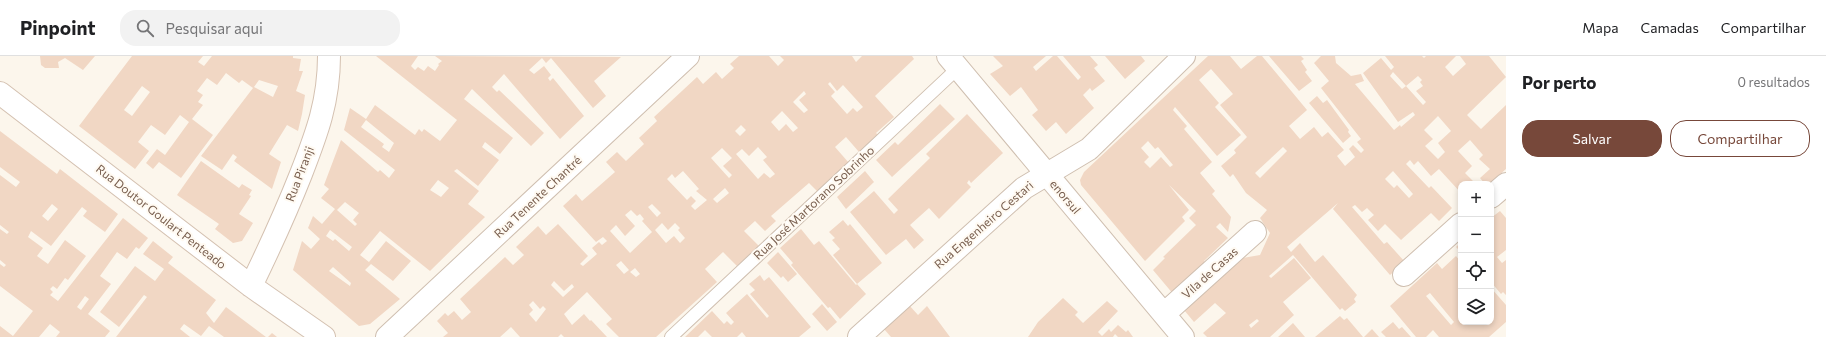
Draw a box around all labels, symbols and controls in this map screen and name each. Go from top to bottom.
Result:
search box [120,10,400,46]
text: Pinpoint [20,16,96,39]
icon: search [134,17,156,39]
text: Pesquisar aqui [166,19,263,37]
text: Mapa [1582,19,1619,36]
text: Camadas [1641,19,1699,36]
text: Compartilhar [1721,19,1806,36]
text: Por perto [1522,72,1597,93]
text: 0 resultados [1738,74,1810,90]
button: Salvar [1522,120,1662,157]
button: Compartilhar [1670,120,1810,157]
street label: Rua José Martorano Sobrinho [750,143,877,263]
street label: Rua Piranji [282,144,316,203]
street label: Rua Tenente Chantré [491,152,584,240]
street label: Rua Doutor Goulart Penteado [94,161,229,271]
street label: enorsul [1047,176,1084,216]
street label: Rua Engenheiro Cestari [931,178,1036,271]
map controls [1458,181,1494,325]
button: + [1458,181,1494,217]
button: − [1458,217,1494,253]
street label: Vila de Casas [1179,244,1240,301]
button: locate [1458,253,1494,289]
button: layers [1458,289,1494,325]

